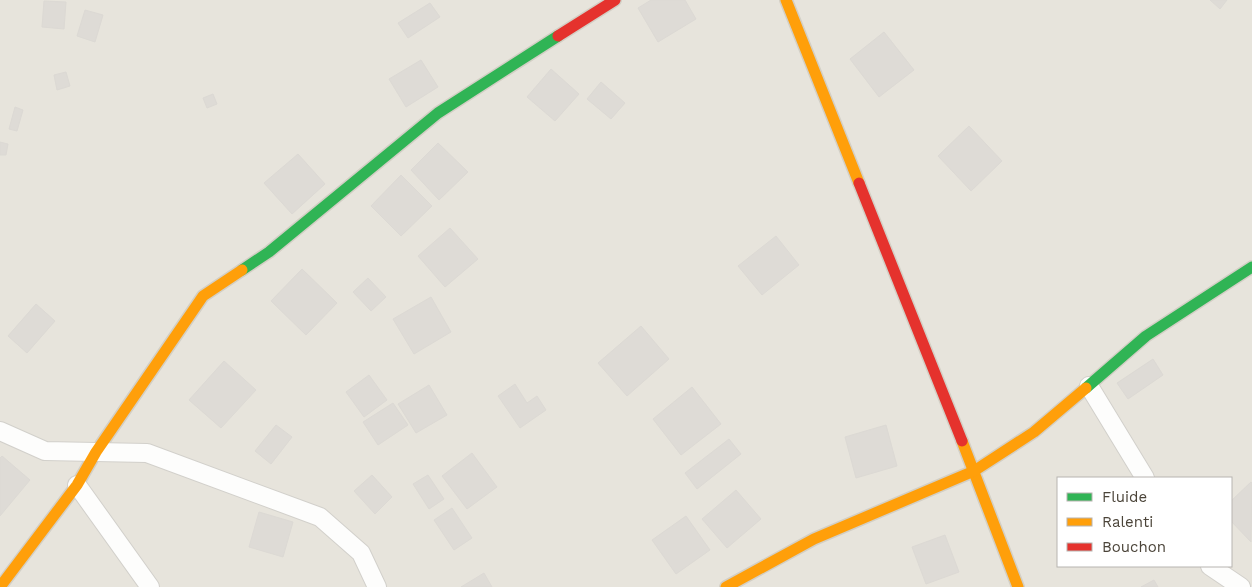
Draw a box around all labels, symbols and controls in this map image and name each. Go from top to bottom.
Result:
legend [1057,477,1232,567]
text: Fluide [1102,488,1147,506]
text: Ralenti [1102,513,1153,531]
text: Bouchon [1102,538,1166,556]

